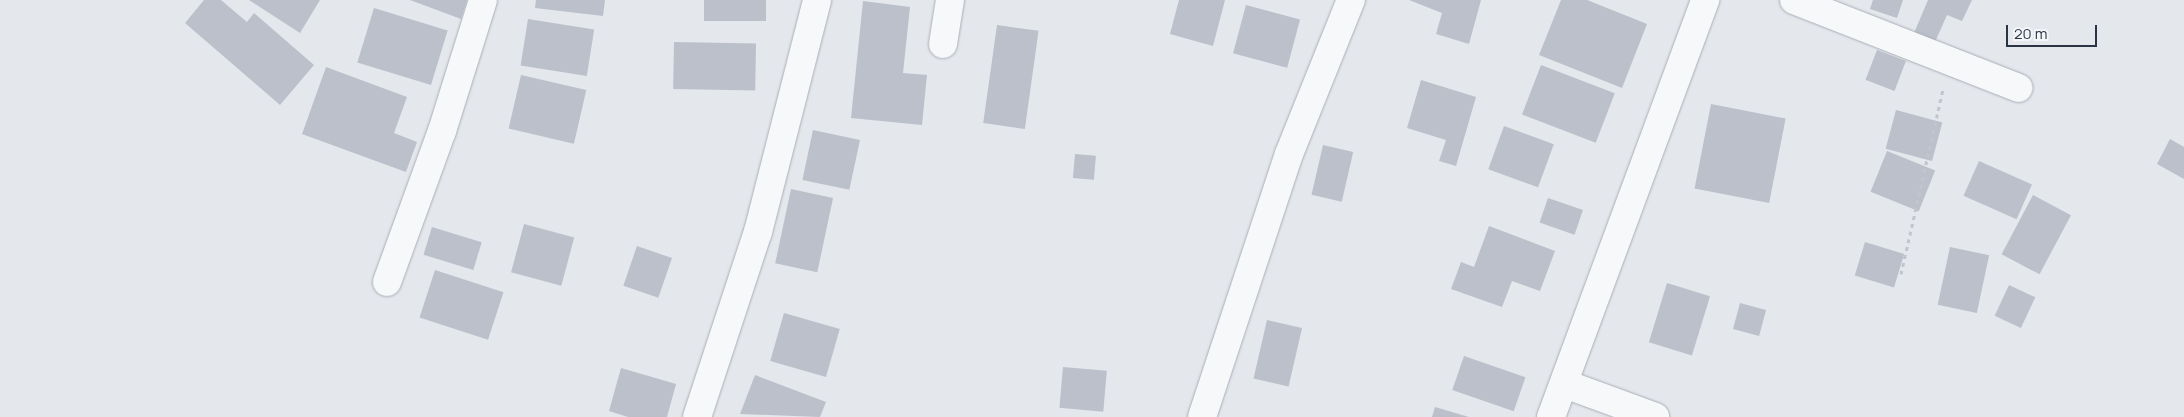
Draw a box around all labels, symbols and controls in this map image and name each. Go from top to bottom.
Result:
scale bar [2009,15,2100,47]
text: 20 m [2014,23,2047,44]

